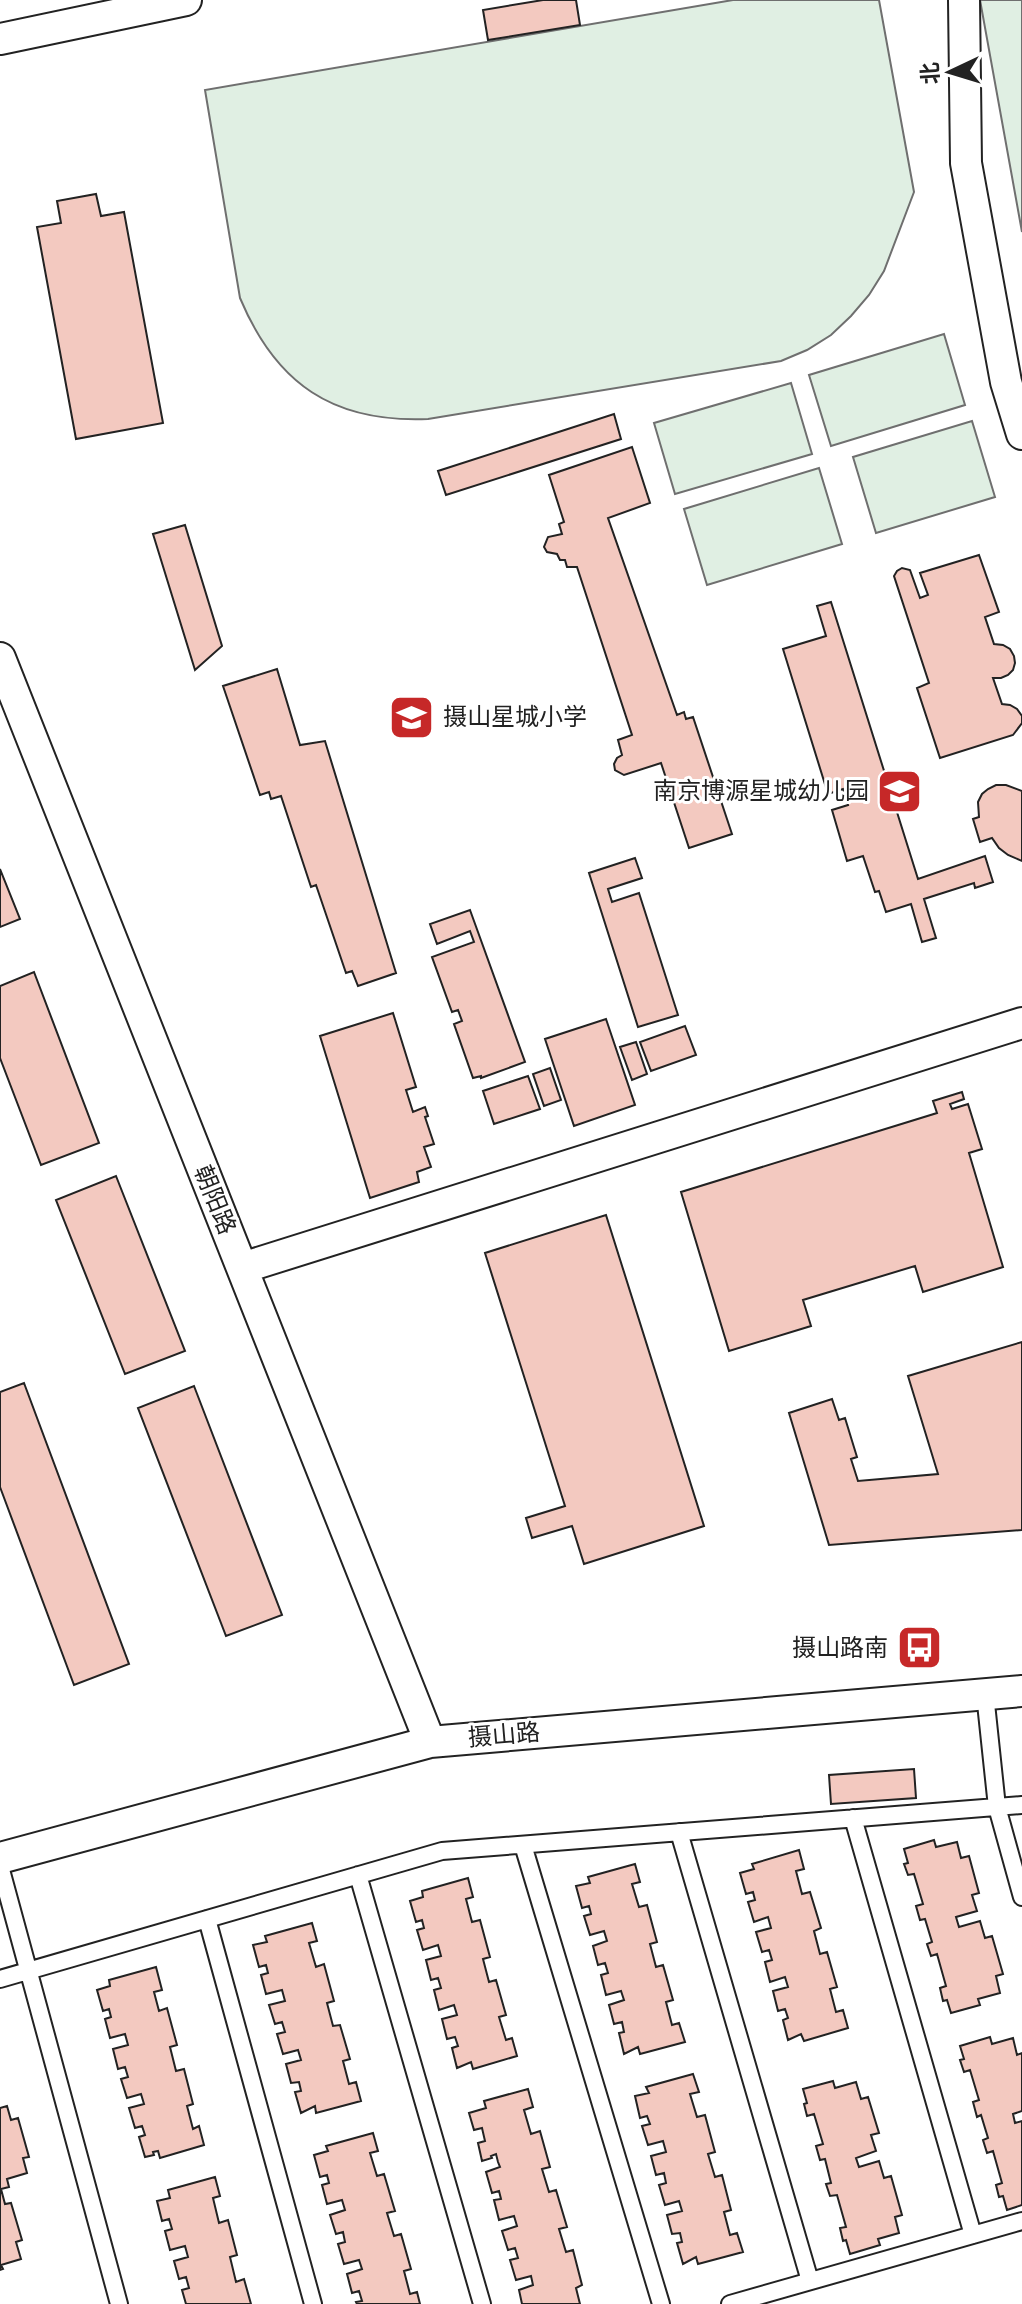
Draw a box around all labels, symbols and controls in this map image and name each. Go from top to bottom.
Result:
north arrow [910,32,990,112]
text: 北 [917,62,944,85]
school or university icon: 摄山星城小学 [388,693,436,741]
place label: 摄山星城小学 [443,703,587,731]
school or university icon: 南京博源星城幼儿园 [876,767,924,815]
place label: 南京博源星城幼儿园 [653,777,869,805]
street label: 朝阳路 [189,1161,241,1239]
bus stop icon: 摄山路南 [895,1624,943,1672]
place label: 摄山路南 [792,1634,888,1662]
street label: 摄山路 [467,1718,541,1752]

